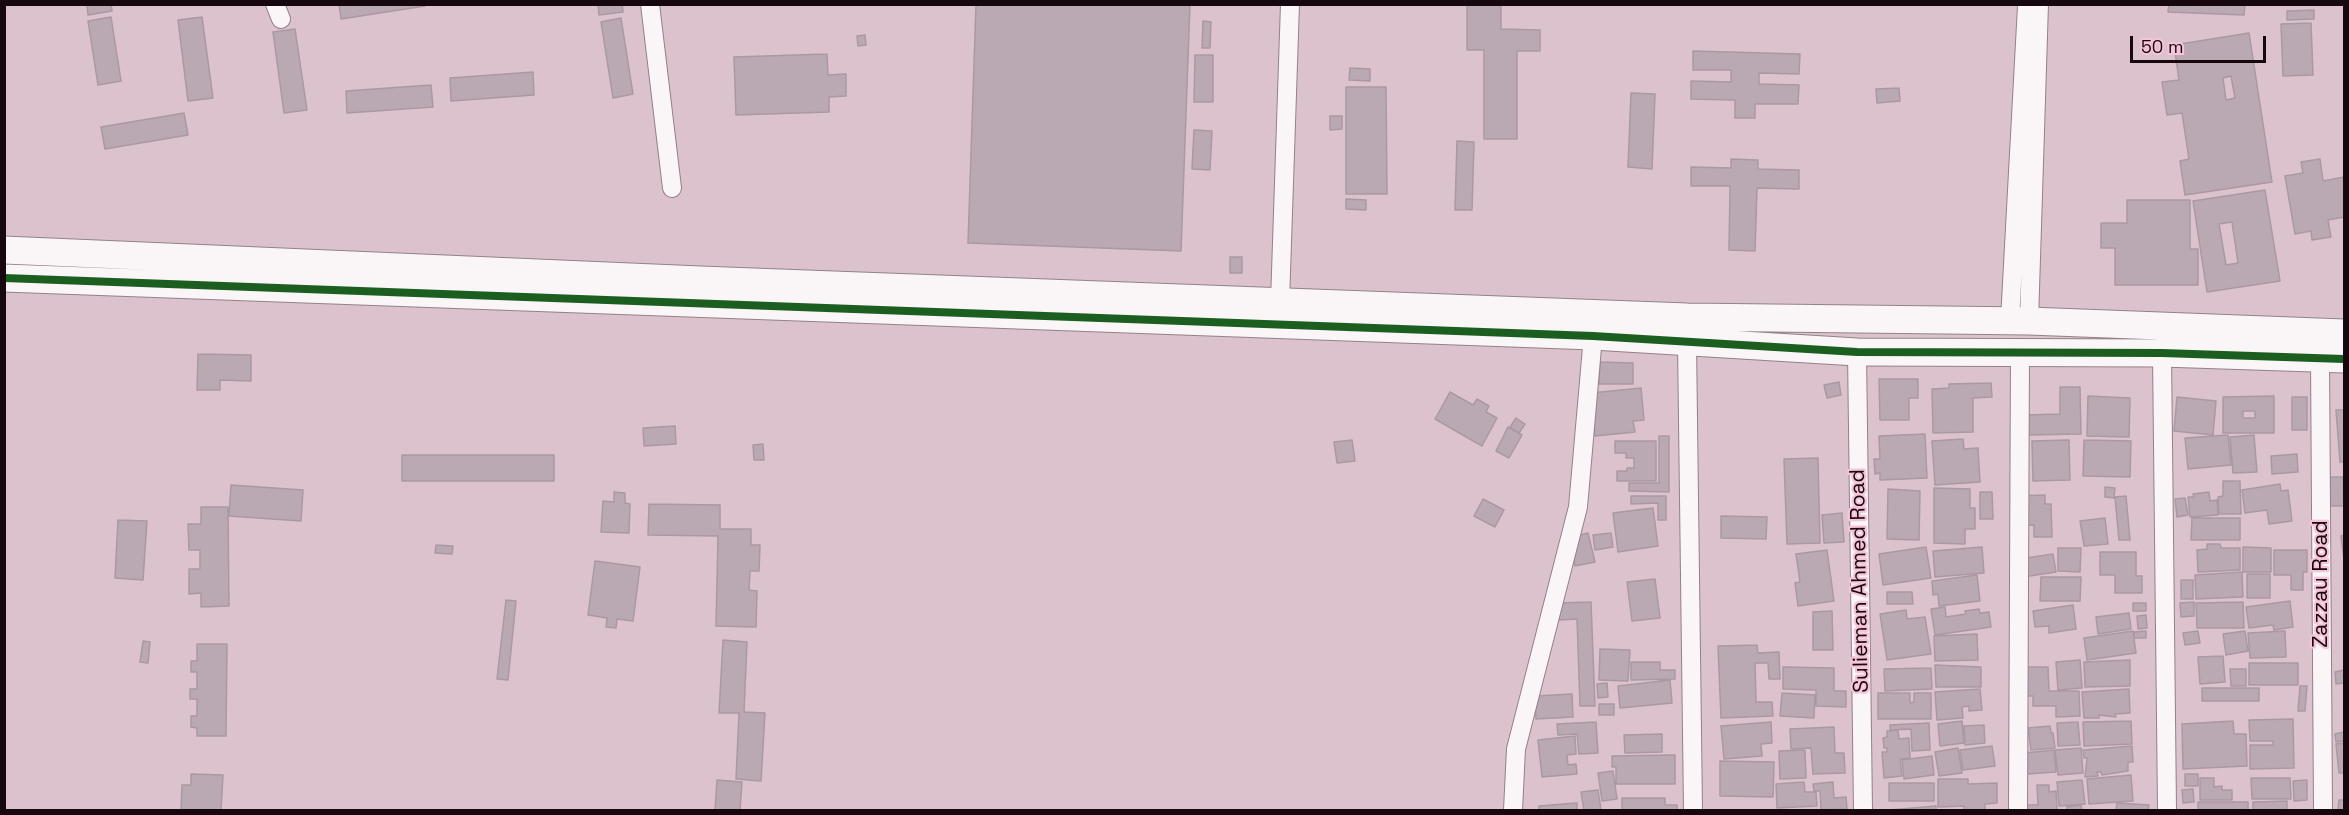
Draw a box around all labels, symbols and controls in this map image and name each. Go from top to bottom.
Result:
scale bar [2133,24,2270,62]
text: 50 m [2141,35,2183,58]
street label: Sulieman Ahmed Road [1845,469,1875,693]
street label: Zazzau Road [2308,520,2334,648]

